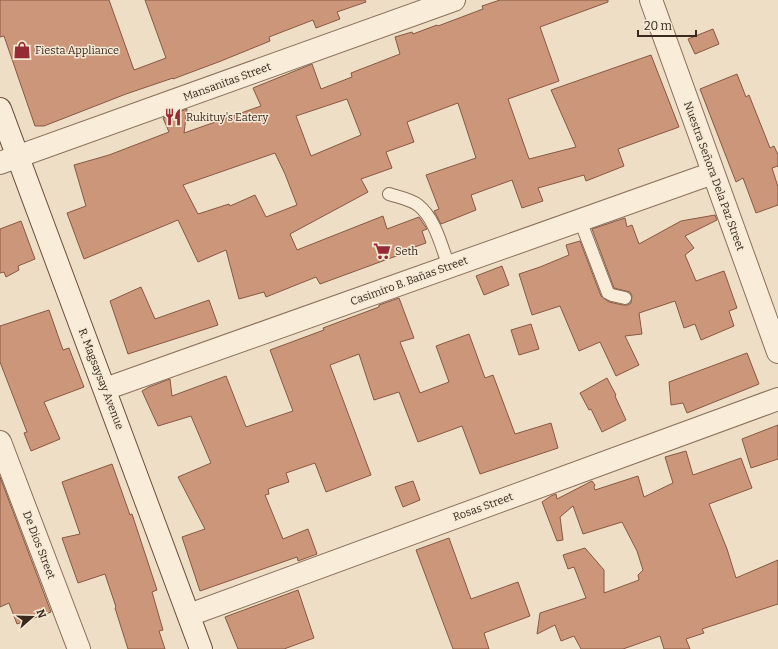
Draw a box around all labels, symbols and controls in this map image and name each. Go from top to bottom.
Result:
scale bar [638,12,696,38]
text: 20 m [644,19,673,33]
shop icon: Fiesta Appliance [12,40,32,60]
place label: Fiesta Appliance [35,44,119,57]
street label: Mansanitas Street [181,60,273,104]
street label: Nuestra Señora Dela Paz Street [681,100,747,252]
restaurant icon: Rukituy's Eatery [163,107,183,127]
place label: Rukituy's Eatery [186,111,269,124]
supermarket icon: Seth [372,241,392,261]
place label: Seth [395,245,418,258]
street label: Casimiro B. Bañas Street [349,254,469,308]
street label: R. Magsaysay Avenue [76,326,126,432]
street label: Rosas Street [451,490,515,524]
street label: De Dios Street [20,509,58,581]
north arrow [12,597,52,637]
text: N [33,608,49,620]

